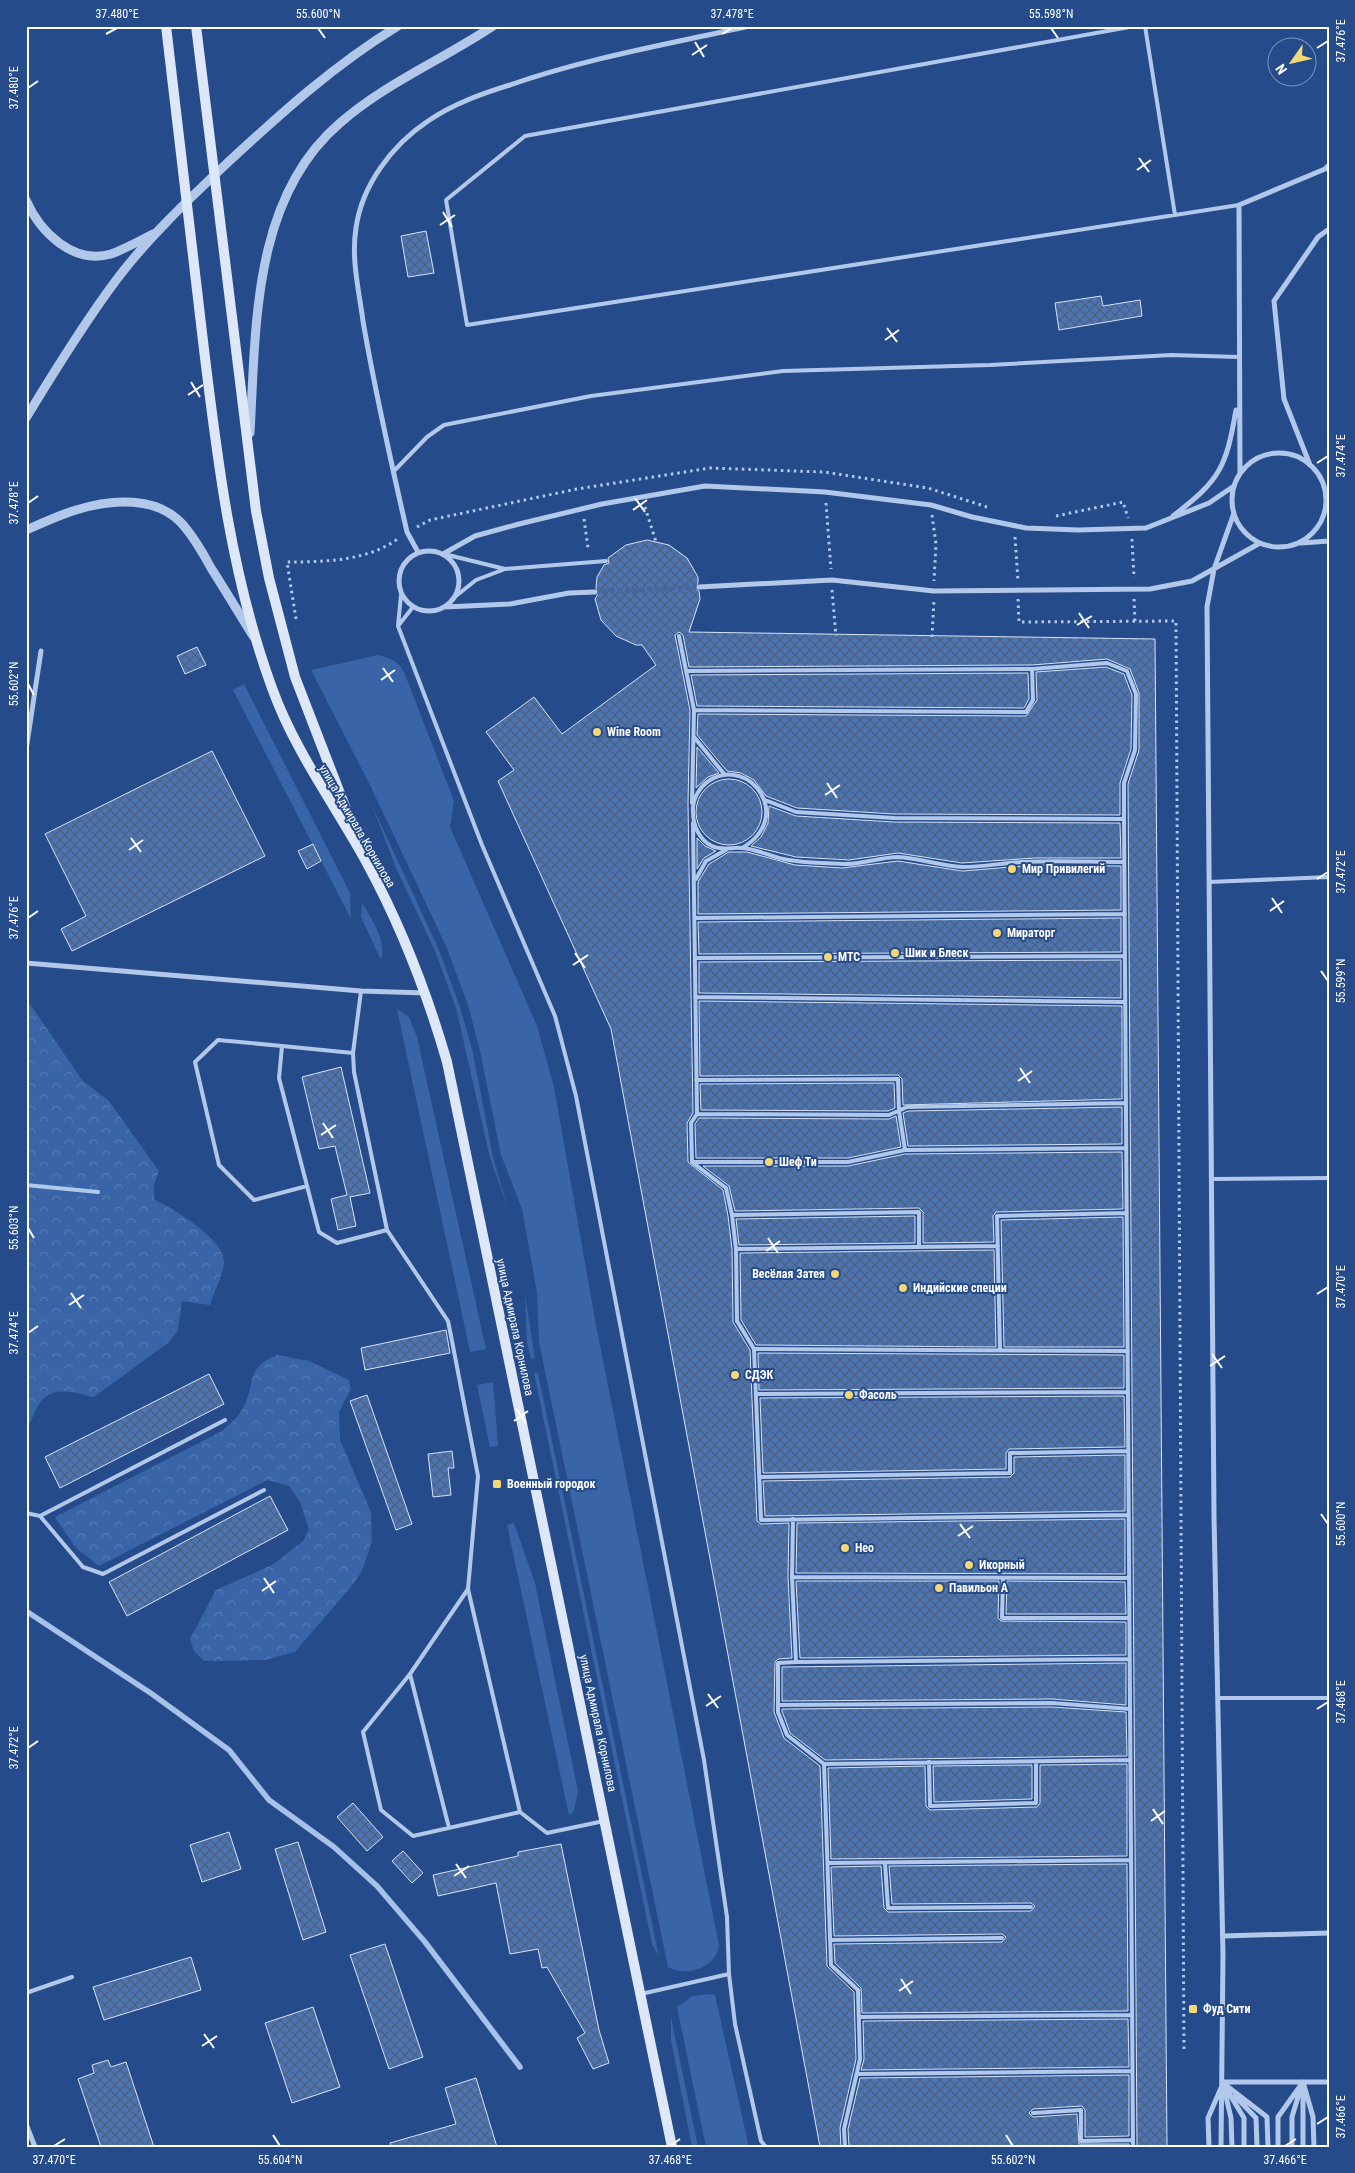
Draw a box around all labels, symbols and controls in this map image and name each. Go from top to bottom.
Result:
text: 37.480°E [95,7,139,21]
text: 55.600°N [296,7,340,21]
text: 37.478°E [710,7,754,21]
text: 55.598°N [1029,7,1073,21]
text: 37.476°E [1334,19,1348,63]
north arrow [1268,38,1318,88]
text: N [1272,61,1290,77]
text: 37.480°E [7,66,21,110]
text: 37.474°E [1334,434,1348,478]
text: 37.478°E [7,481,21,525]
text: 55.602°N [7,662,21,706]
place label: Wine Room [607,725,661,739]
marker: Wine Room [591,726,603,738]
street label: улица Адмирала Корнилова [316,762,398,890]
text: 37.472°E [1334,850,1348,894]
place label: Мир Привилегий [1022,862,1105,876]
marker: Мир Привилегий [1006,863,1018,875]
text: 37.476°E [7,896,21,940]
place label: Мираторг [1007,926,1056,940]
marker: Мираторг [991,927,1003,939]
place label: Шик и Блеск [905,946,968,960]
marker: Шик и Блеск [889,947,901,959]
place label: МТС [838,950,860,964]
marker: МТС [822,951,834,963]
text: 55.599°N [1334,959,1348,1003]
place label: Шеф Ти [779,1155,817,1169]
marker: Шеф Ти [763,1156,775,1168]
text: 55.603°N [7,1206,21,1250]
street label: улица Адмирала Корнилова [494,1257,536,1397]
text: 37.470°E [1334,1265,1348,1309]
place label: Весёлая Затея [752,1267,825,1281]
marker: Весёлая Затея [829,1268,841,1280]
place label: Индийские специи [913,1281,1007,1295]
marker: Индийские специи [897,1282,909,1294]
text: 37.474°E [7,1311,21,1355]
place label: СДЭК [745,1368,774,1382]
marker: СДЭК [729,1369,741,1381]
place label: Фасоль [859,1388,897,1402]
marker: Фасоль [843,1389,855,1401]
place label: Военный городок [507,1477,596,1491]
marker: Военный городок [491,1478,503,1490]
text: 55.600°N [1334,1502,1348,1546]
place label: Нео [855,1541,874,1555]
marker: Нео [839,1542,851,1554]
place label: Икорный [979,1558,1025,1572]
marker: Икорный [963,1559,975,1571]
place label: Павильон А [949,1581,1009,1595]
marker: Павильон А [933,1582,945,1594]
street label: улица Адмирала Корнилова [577,1653,619,1793]
text: 37.468°E [1334,1680,1348,1724]
text: 37.472°E [7,1726,21,1770]
place label: Фуд Сити [1203,2002,1251,2016]
marker: Фуд Сити [1187,2003,1199,2015]
text: 37.466°E [1334,2095,1348,2139]
text: 37.470°E [32,2153,76,2167]
text: 55.604°N [258,2153,302,2167]
text: 37.468°E [648,2153,692,2167]
text: 55.602°N [991,2153,1035,2167]
text: 37.466°E [1263,2153,1307,2167]

